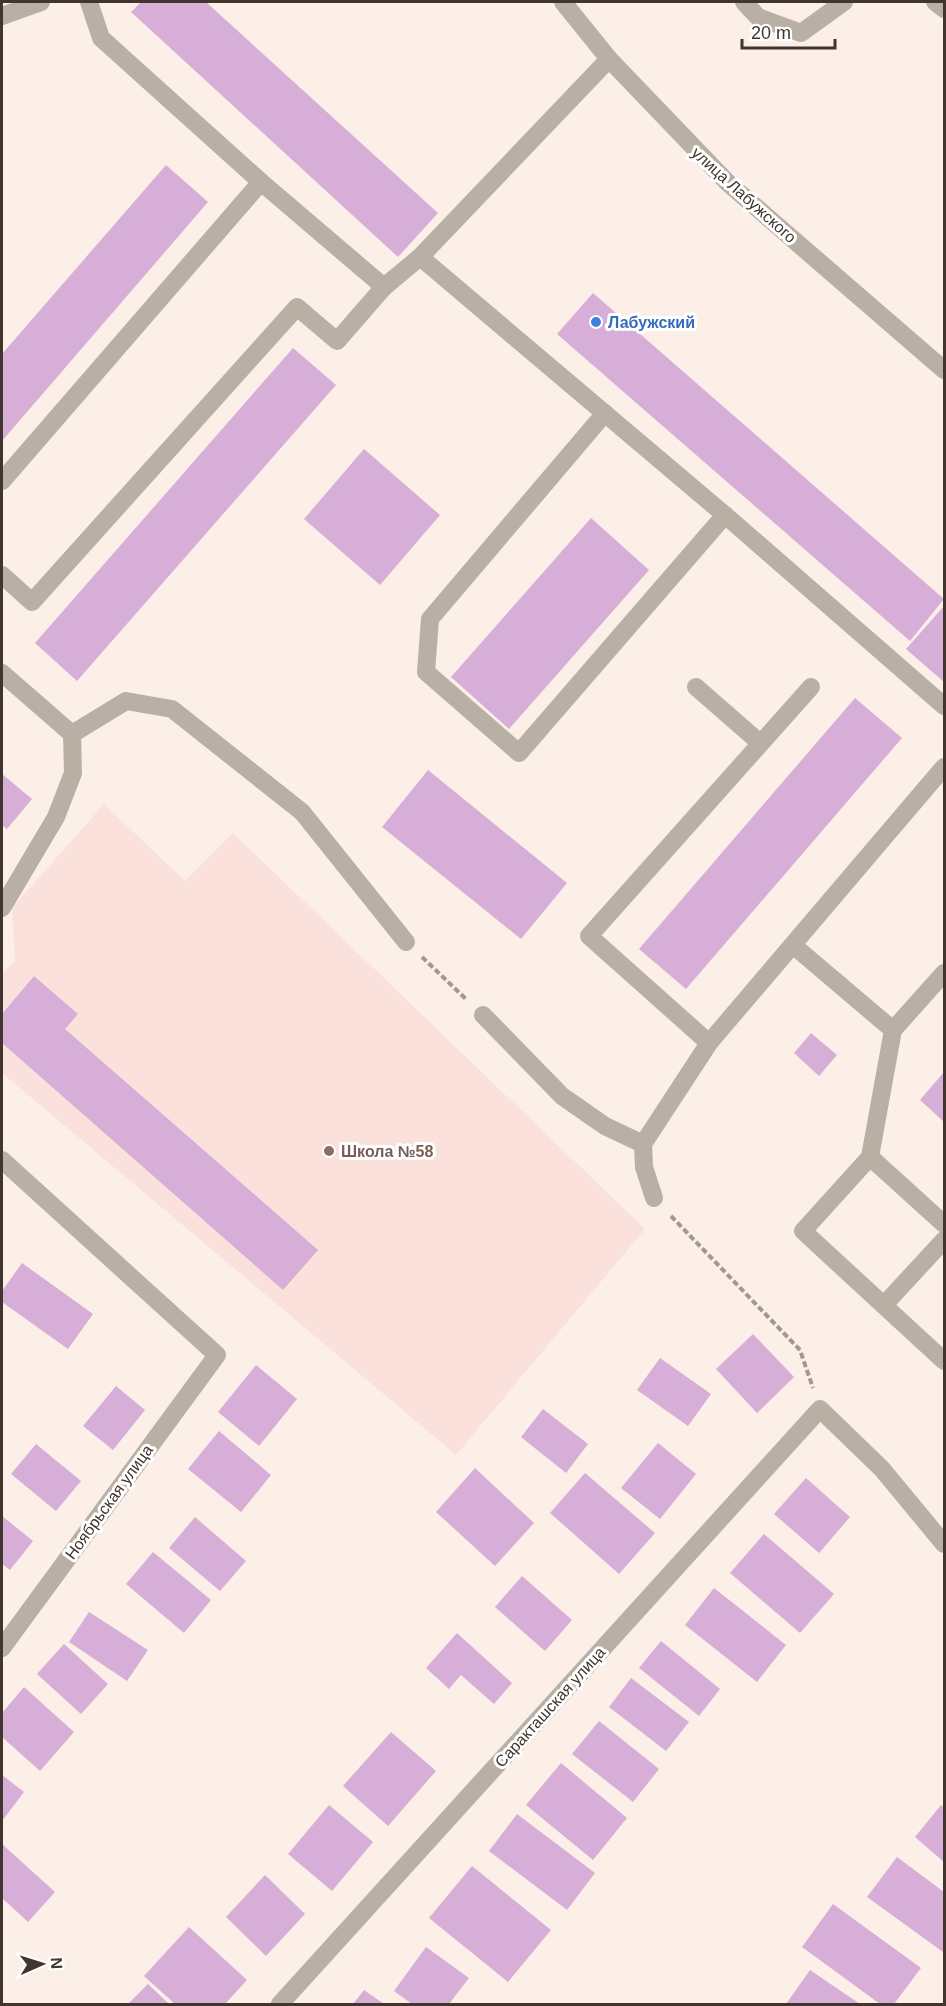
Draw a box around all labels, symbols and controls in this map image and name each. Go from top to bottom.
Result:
scale bar [742,12,835,50]
text: 20 m [751,23,791,43]
street label: улица Лабужского [689,144,800,246]
place label: Лабужский [608,314,695,331]
marker: Лабужский [589,315,603,329]
place label: Школа №58 [341,1143,433,1160]
marker: Школа №58 [322,1144,336,1158]
street label: Ноябрьская улица [62,1442,156,1562]
street label: Саракташская улица [492,1643,609,1771]
north arrow [12,1934,72,1994]
text: N [48,1957,65,1969]

